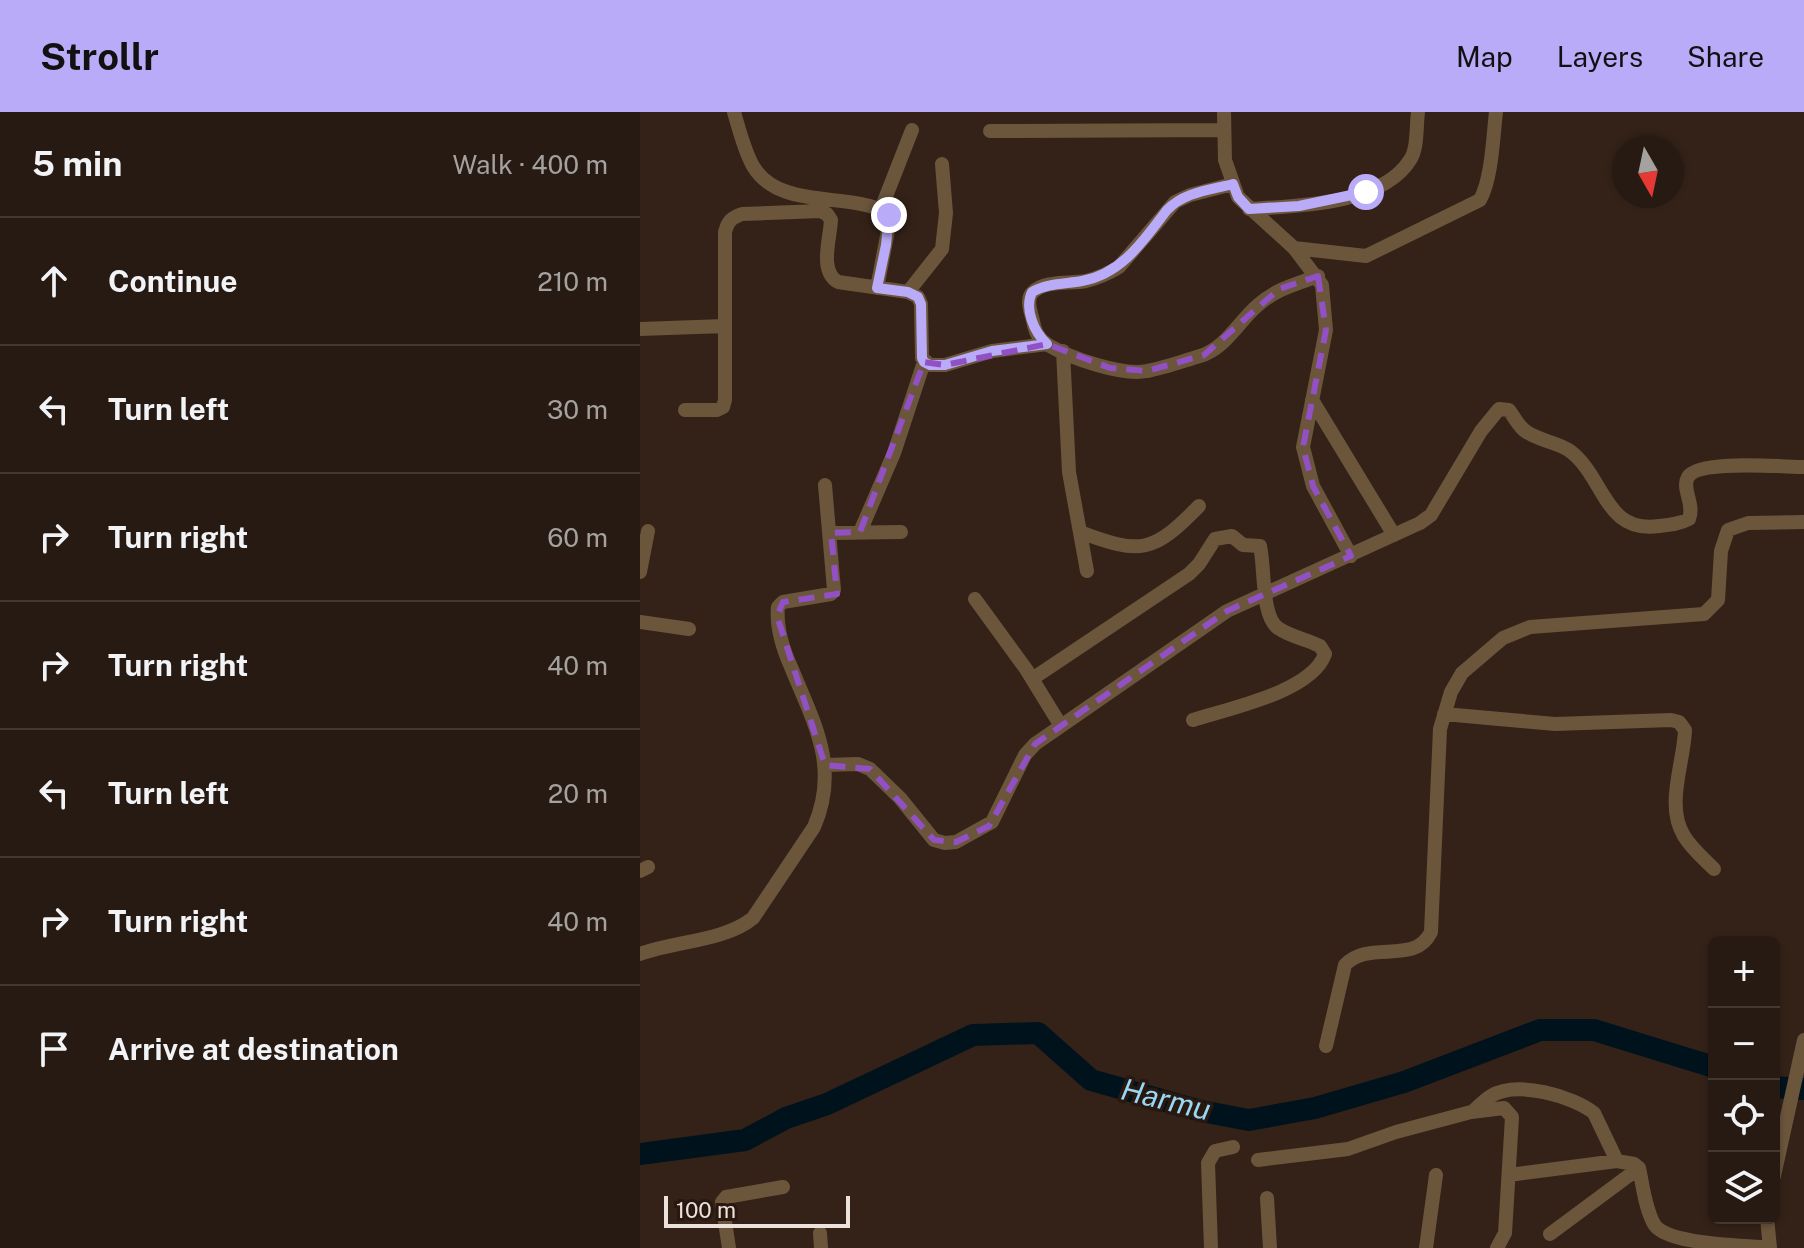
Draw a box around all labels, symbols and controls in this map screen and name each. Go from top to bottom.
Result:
text: Strollr [40,34,159,79]
text: Map [1456,40,1513,73]
text: Layers [1557,40,1643,73]
text: Share [1687,40,1764,73]
north arrow [1612,136,1684,208]
text: 5 min [32,144,122,184]
text: Walk · 400 m [452,149,608,180]
route start [1348,174,1384,210]
route end [871,197,907,233]
icon: ahead [32,259,76,303]
text: Continue [108,263,238,299]
text: 210 m [537,266,608,297]
icon: left [32,387,76,431]
text: Turn left [108,391,229,427]
text: 30 m [547,394,608,425]
icon: right [32,515,76,559]
text: Turn right [108,519,248,555]
text: 60 m [547,522,608,553]
icon: right [32,643,76,687]
text: Turn right [108,647,248,683]
text: 40 m [547,650,608,681]
icon: left [32,771,76,815]
text: Turn left [108,775,229,811]
text: 20 m [548,778,608,809]
icon: right [32,899,76,943]
text: Turn right [108,903,248,939]
text: 40 m [547,906,608,937]
map controls [1708,936,1780,1224]
button: + [1708,936,1780,1008]
button: − [1708,1008,1780,1080]
icon: arrive [32,1027,76,1071]
text: Arrive at destination [108,1031,399,1067]
water label: Harmu [1117,1071,1215,1127]
button: locate [1708,1080,1780,1152]
button: layers [1708,1152,1780,1224]
scale bar [664,1192,850,1228]
text: 100 m [676,1197,736,1223]

